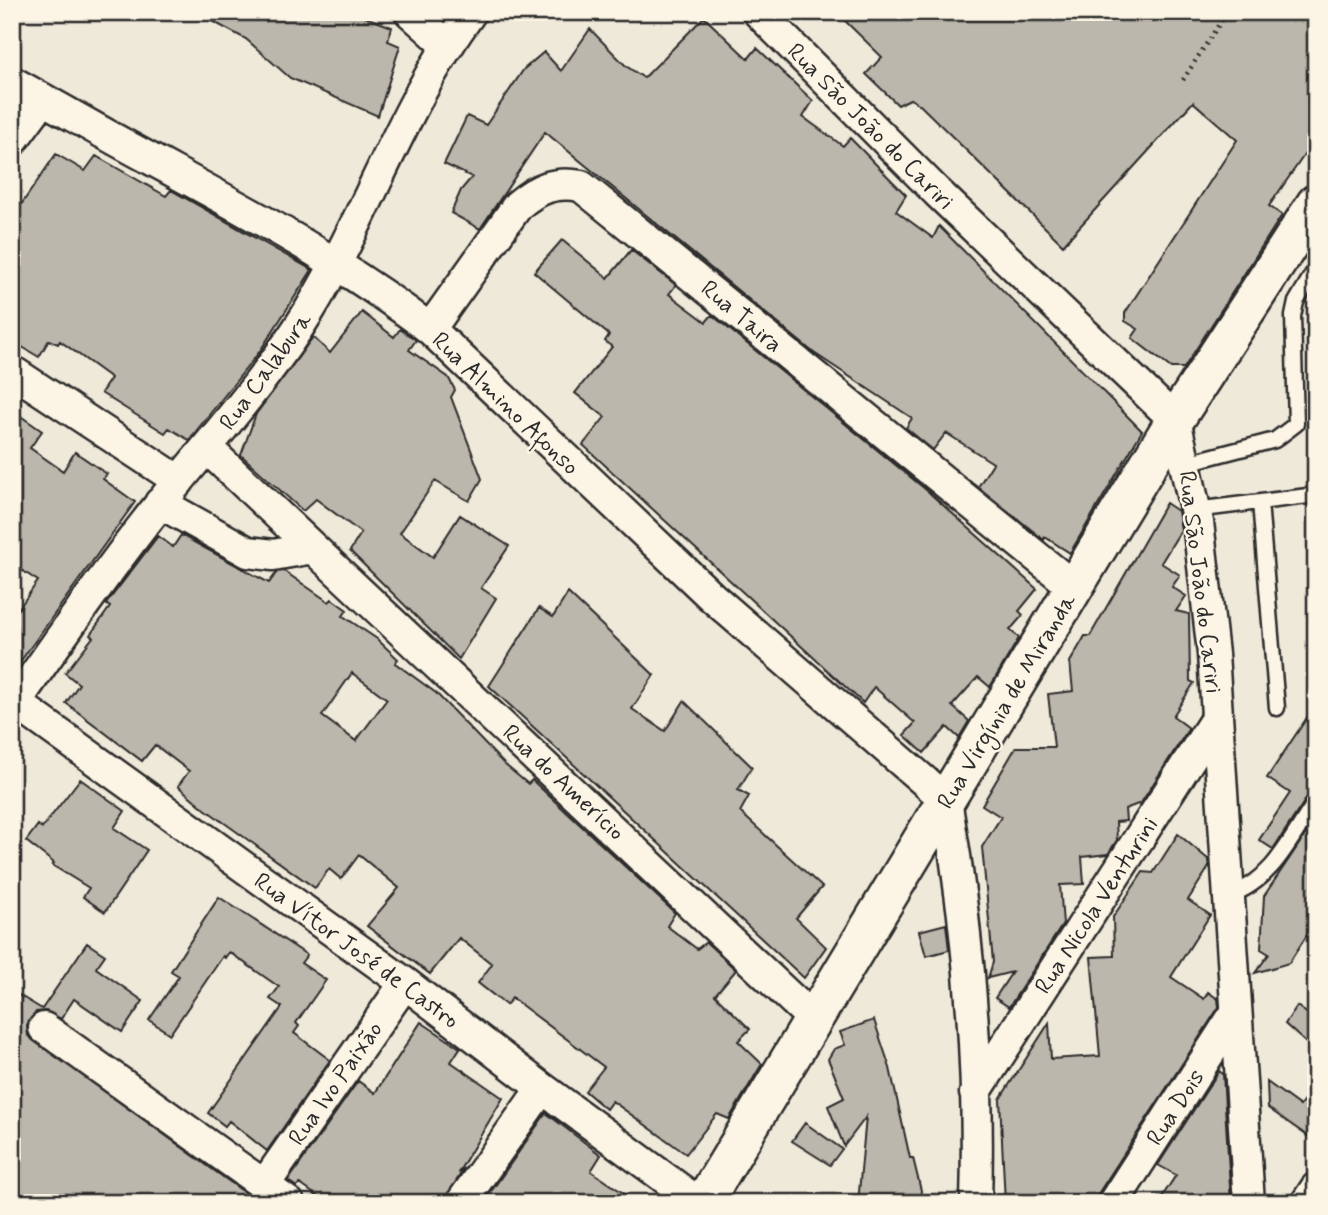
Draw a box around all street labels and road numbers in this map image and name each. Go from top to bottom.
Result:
street label: Rua São João do Cariri [780,37,960,217]
street label: Rua Taira [694,274,788,360]
street label: Rua Calabura [213,306,320,437]
street label: Rua Almino Afonso [423,326,585,484]
street label: Rua São João do Cariri [1170,469,1229,695]
street label: Rua Virgínia de Miranda [931,588,1086,816]
street label: Rua do Amerício [495,718,631,848]
street label: Rua Nicola Venturini [1028,811,1166,1000]
street label: Rua Vítor José de Castro [247,866,465,1036]
street label: Rua Ivo Paixão [282,1016,390,1152]
street label: Rua Dois [1140,1064,1213,1152]

